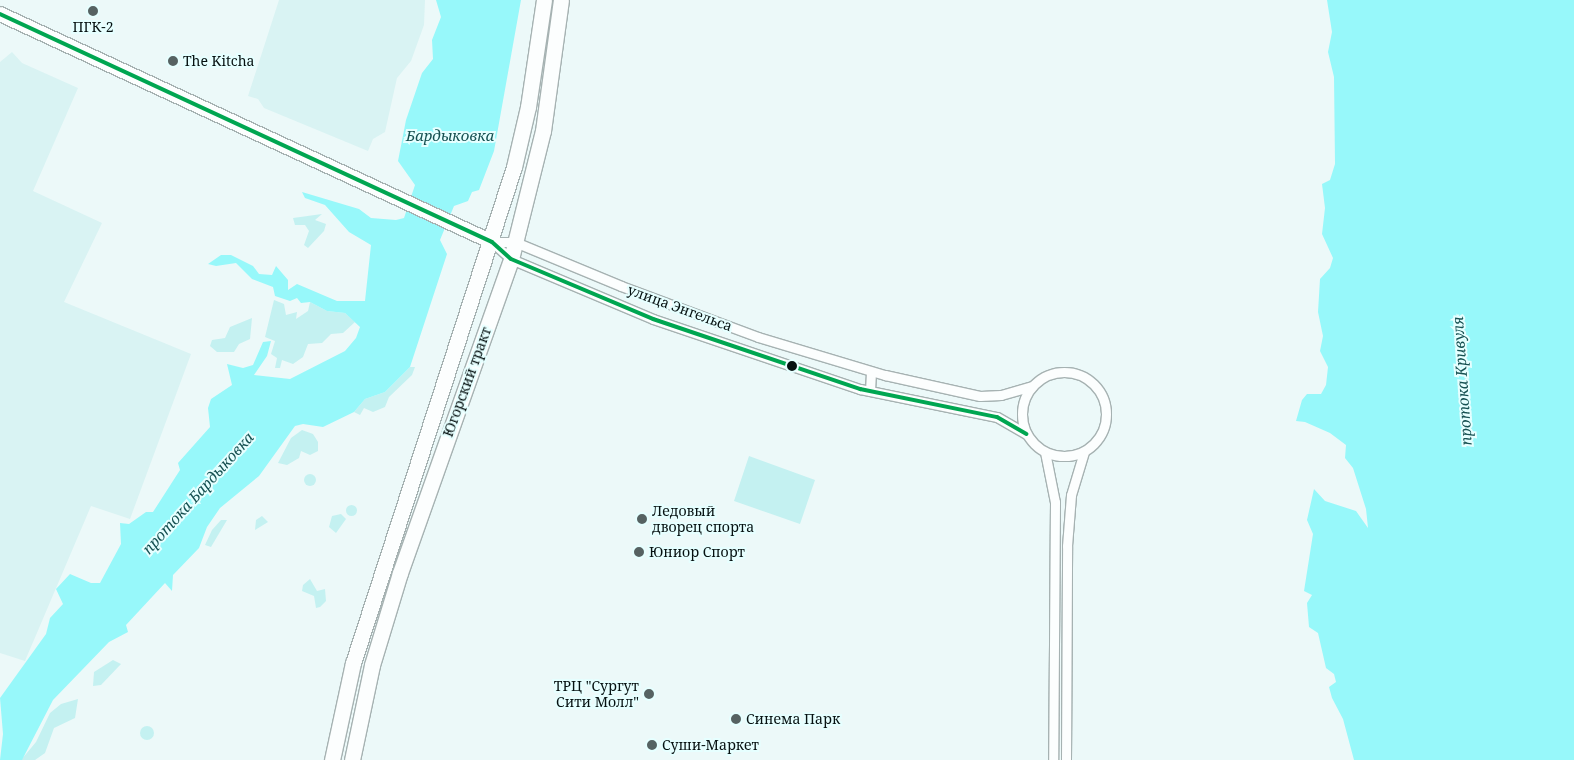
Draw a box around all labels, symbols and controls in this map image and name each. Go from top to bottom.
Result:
marker: ПГК-2 [87,5,99,17]
place label: ПГК-2 [73,19,113,35]
place label: The Kitcha [183,53,254,69]
marker: The Kitcha [167,55,179,67]
water label: Бардыковка [406,127,494,145]
street label: улица Энгельса [625,281,735,335]
water label: протока Кривуля [1449,316,1475,446]
street label: Югорский тракт [439,325,495,439]
unlabelled marker [787,361,797,371]
water label: протока Бардыковка [139,428,257,558]
place label: Ледовый дворец спорта [652,503,754,536]
marker: Ледовый дворец спорта [636,513,648,525]
place label: Юниор Спорт [649,544,745,560]
marker: Юниор Спорт [633,546,645,558]
place label: ТРЦ "Сургут Сити Молл" [554,678,639,710]
marker: ТРЦ "Сургут Сити Молл" [643,688,655,700]
place label: Синема Парк [746,711,840,727]
marker: Синема Парк [730,713,742,725]
place label: Суши-Маркет [662,737,759,753]
marker: Суши-Маркет [646,739,658,751]

